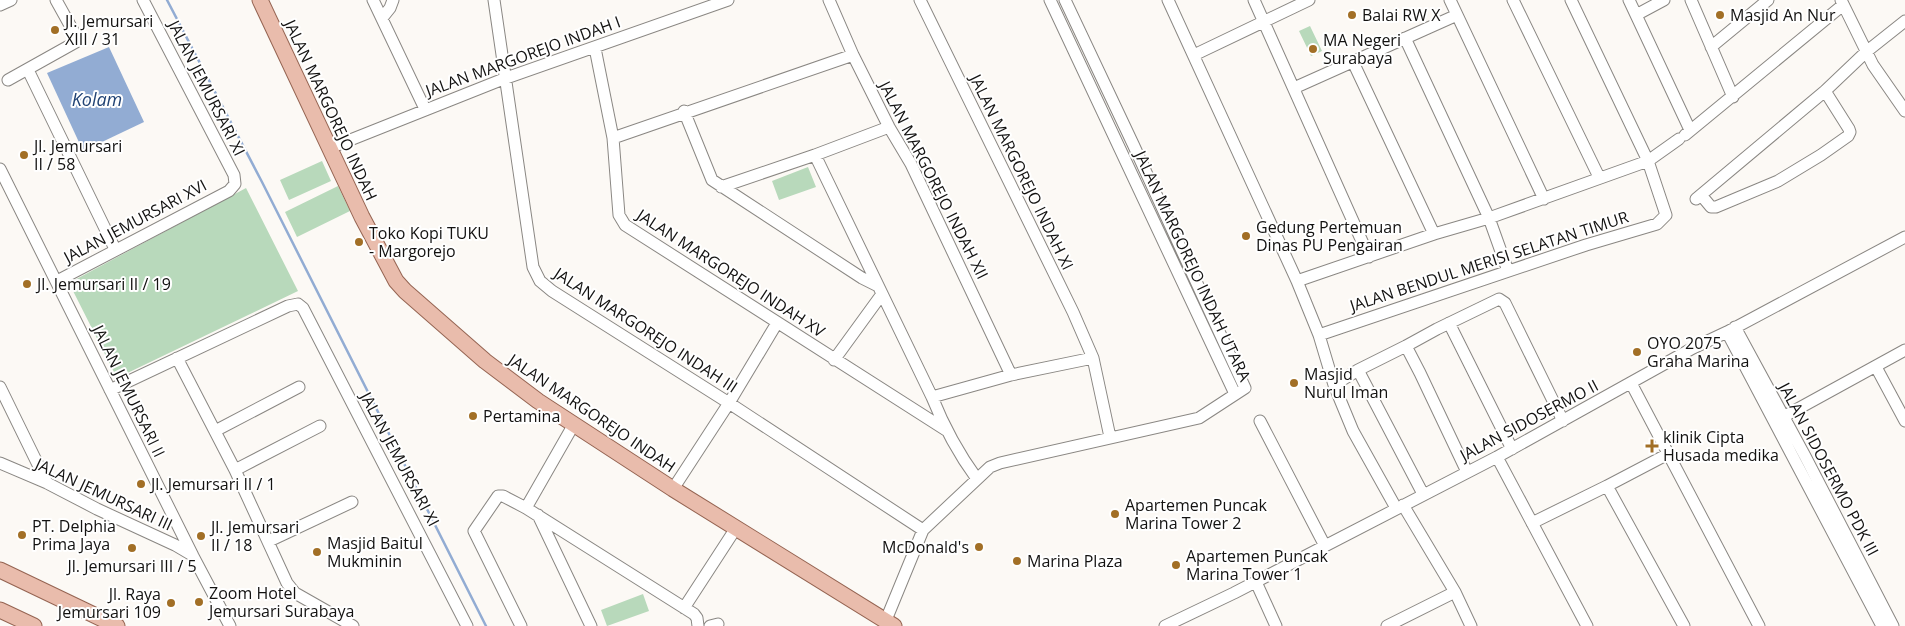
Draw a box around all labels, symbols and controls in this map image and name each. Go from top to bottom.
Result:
place label: Balai RW X [1362,4,1441,26]
place label: Masjid An Nur [1730,4,1836,26]
marker: Balai RW X [1346,9,1358,21]
marker: Masjid An Nur [1714,9,1726,21]
place label: Jl. Jemursari XIII / 31 [63,10,153,50]
street label: JALAN MARGOREJO INDAH I [421,10,623,102]
street label: JALAN MARGOREJO INDAH [279,14,383,204]
street label: JALAN JEMURSARI XI [162,15,251,160]
marker: Jl. Jemursari XIII / 31 [49,24,61,36]
place label: MA Negeri Surabaya [1323,29,1401,69]
marker: MA Negeri Surabaya [1307,43,1319,55]
street label: JALAN MARGOREJO INDAH XI [964,69,1079,273]
street label: JALAN MARGOREJO INDAH XII [873,75,994,283]
water label: Kolam [72,87,122,111]
place label: Jl. Jemursari II / 58 [32,135,122,175]
street label: JALAN MARGOREJO INDAH UTARA [1129,145,1257,386]
marker: Jl. Jemursari II / 58 [18,149,30,161]
street label: JALAN JEMURSARI XVI [58,174,210,269]
street label: JALAN MARGOREJO INDAH XV [631,203,830,342]
street label: JALAN BENDUL MERISI SELATAN TIMUR [1345,205,1631,317]
place label: Gedung Pertemuan Dinas PU Pengairan [1256,216,1403,256]
place label: Toko Kopi TUKU - Margorejo [369,222,489,262]
marker: Gedung Pertemuan Dinas PU Pengairan [1240,230,1252,242]
marker: Toko Kopi TUKU - Margorejo [353,236,365,248]
street label: JALAN MARGOREJO INDAH III [548,261,742,398]
place label: Jl. Jemursari II / 19 [35,273,171,295]
marker: Jl. Jemursari II / 19 [21,278,33,290]
street label: JALAN JEMURSARI II [87,319,171,461]
place label: OYO 2075 Graha Marina [1647,332,1749,372]
marker: OYO 2075 Graha Marina [1631,346,1643,358]
street label: JALAN MARGOREJO INDAH [502,348,680,477]
place label: Masjid Nurul Iman [1304,363,1388,403]
street label: JALAN SIDOSERMO II [1454,374,1602,467]
marker: Masjid Nurul Iman [1288,377,1300,389]
street label: JALAN SIDOSERMO PDK III [1773,377,1884,560]
street label: JALAN JEMURSARI XI [354,386,445,530]
place label: Pertamina [483,405,560,427]
marker: Pertamina [467,410,479,422]
place label: klinik Cipta Husada medika [1663,426,1779,466]
marker: klinik Cipta Husada medika [1645,439,1659,453]
street label: JALAN JEMURSARI III [30,452,176,535]
place label: Jl. Jemursari II / 1 [149,473,276,495]
marker: Jl. Jemursari II / 1 [135,478,147,490]
place label: Apartemen Puncak Marina Tower 2 [1125,494,1268,534]
marker: Apartemen Puncak Marina Tower 2 [1109,508,1121,520]
place label: PT. Delphia Prima Jaya [32,515,116,555]
place label: Jl. Jemursari II / 18 [209,516,299,556]
marker: PT. Delphia Prima Jaya [16,529,28,541]
marker: Jl. Jemursari II / 18 [195,530,207,542]
place label: Masjid Baitul Mukminin [327,532,423,572]
place label: McDonald's [882,536,969,558]
marker: McDonald's [973,541,985,553]
marker: Jl. Jemursari III / 5 [126,542,138,554]
place label: Apartemen Puncak Marina Tower 1 [1186,545,1329,585]
marker: Masjid Baitul Mukminin [311,546,323,558]
place label: Marina Plaza [1027,550,1123,572]
place label: Jl. Jemursari III / 5 [65,555,197,577]
marker: Marina Plaza [1011,555,1023,567]
marker: Apartemen Puncak Marina Tower 1 [1170,559,1182,571]
place label: Zoom Hotel Jemursari Surabaya [207,582,354,622]
place label: Jl. Raya Jemursari 109 [56,583,161,623]
marker: Zoom Hotel Jemursari Surabaya [193,596,205,608]
marker: Jl. Raya Jemursari 109 [165,597,177,609]

